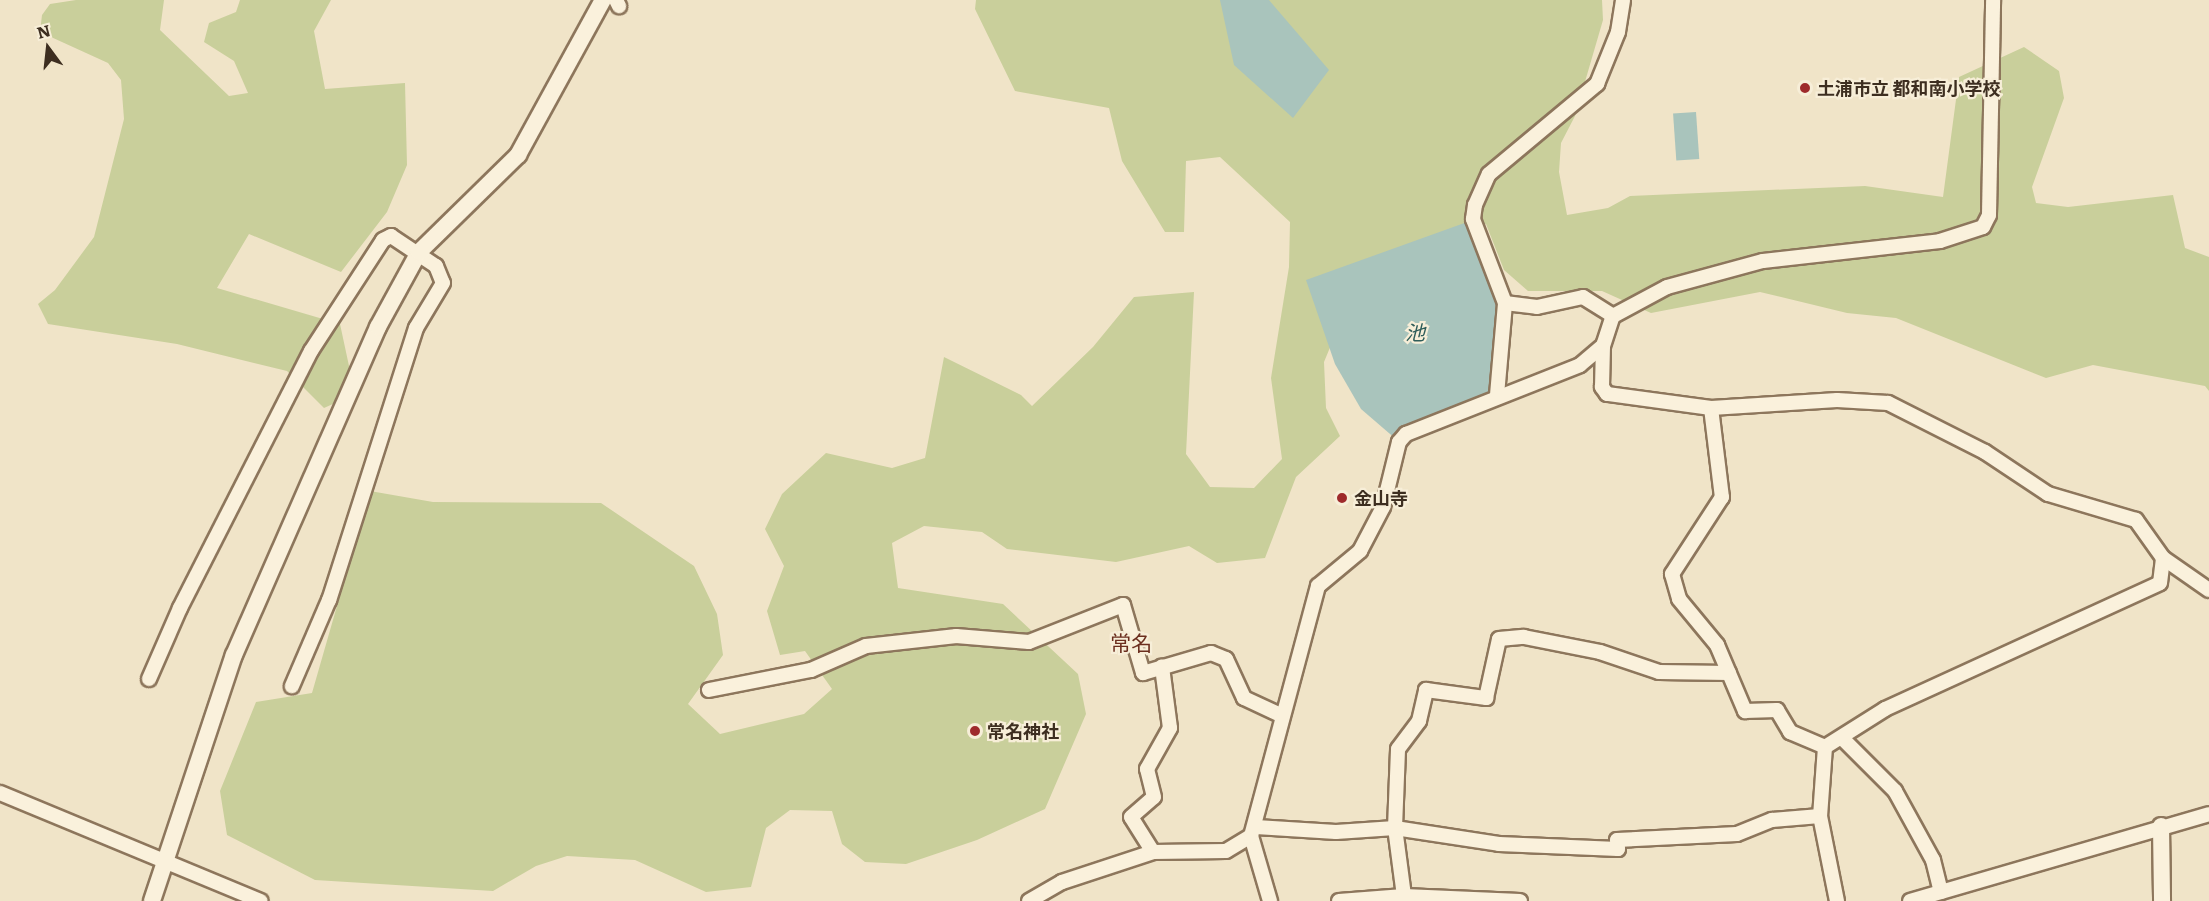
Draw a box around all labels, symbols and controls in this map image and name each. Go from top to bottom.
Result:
text: N [34,17,53,44]
north arrow [18,18,78,78]
place label: 土浦市立 都和南小学校 [1817,77,2001,99]
marker: 土浦市立 都和南小学校 [1798,81,1812,95]
water label: 池 [1405,319,1425,343]
place label: 金山寺 [1354,487,1408,509]
marker: 金山寺 [1335,491,1349,505]
district label: 常名 [1110,629,1152,655]
place label: 常名神社 [987,720,1059,742]
marker: 常名神社 [968,724,982,738]

